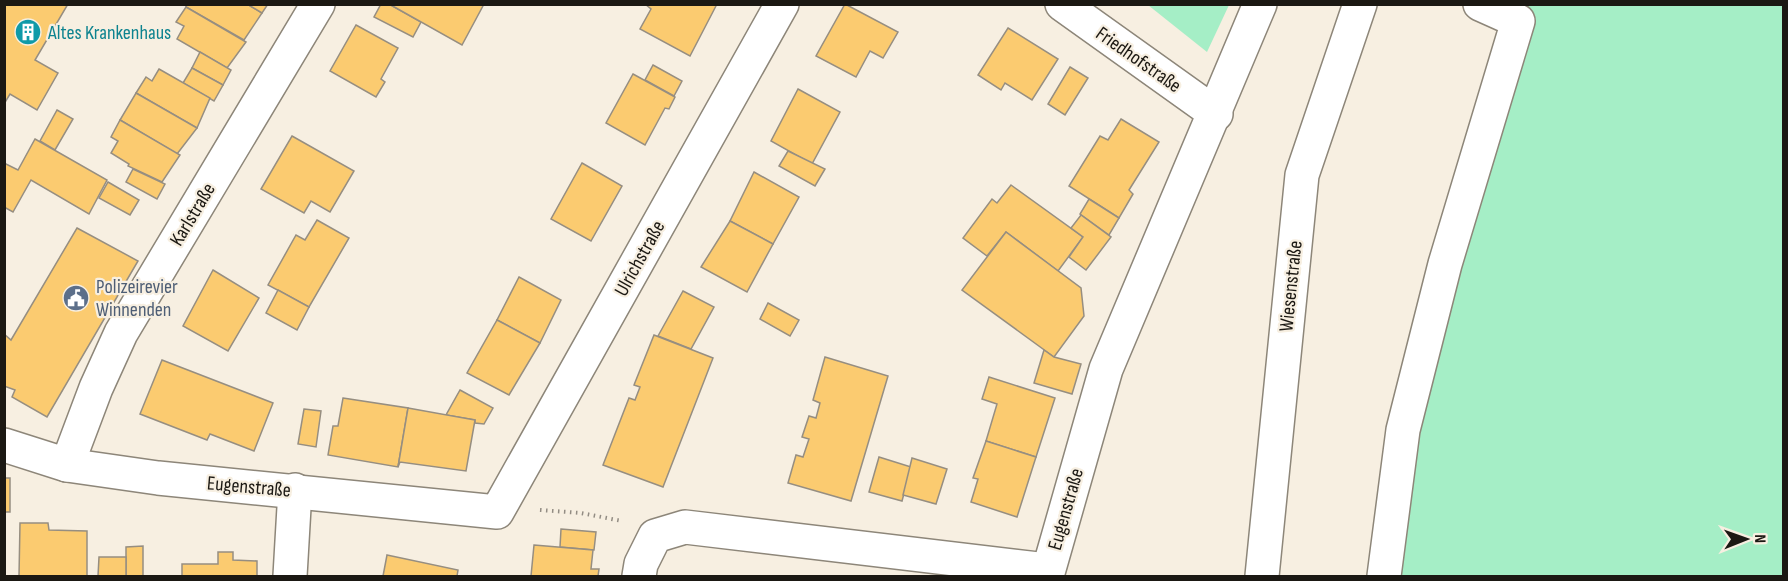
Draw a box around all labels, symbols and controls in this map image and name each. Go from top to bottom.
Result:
building icon: Altes Krankenhaus [13,17,43,47]
place label: Altes Krankenhaus [47,21,171,45]
street label: Friedhofstraße [1091,22,1186,98]
street label: Karlstraße [165,179,221,250]
street label: Ulrichstraße [609,217,670,300]
street label: Wiesenstraße [1274,239,1308,333]
place label: Polizeirevier Winnenden [96,275,178,322]
public building icon: Polizeirevier Winnenden [61,283,91,313]
street label: Eugenstraße [1043,466,1089,553]
street label: Eugenstraße [206,471,292,503]
north arrow [1716,509,1776,569]
text: N [1750,534,1769,543]

